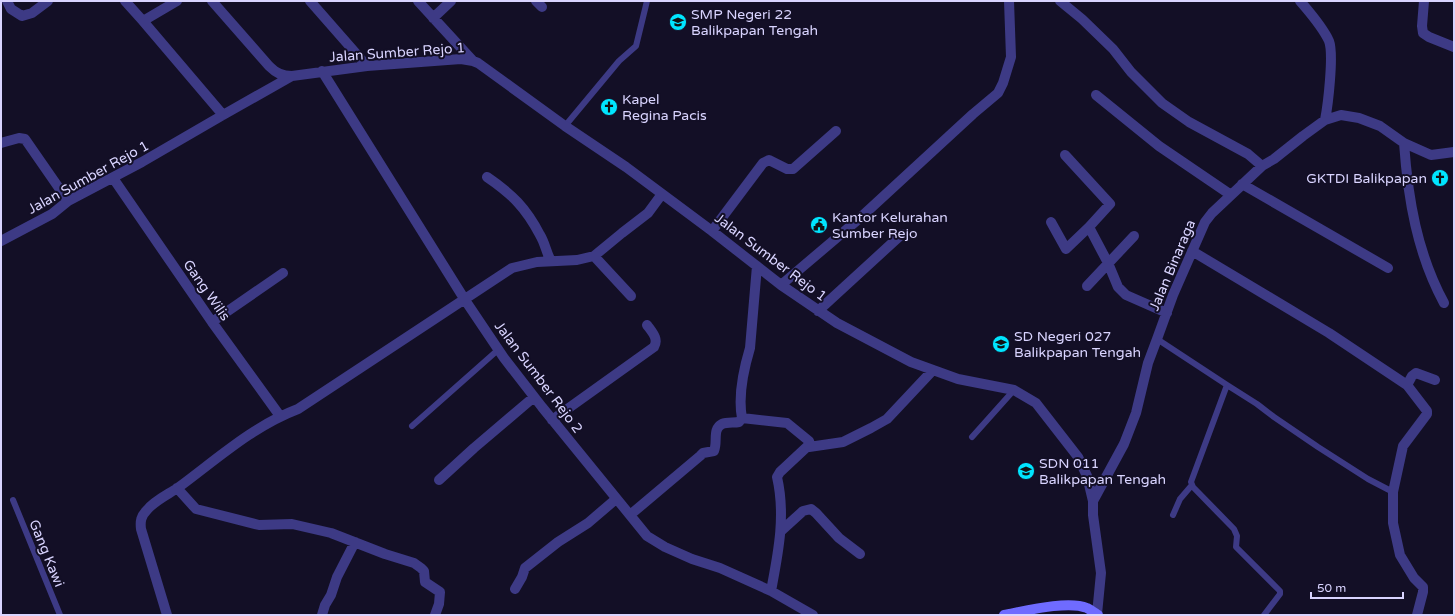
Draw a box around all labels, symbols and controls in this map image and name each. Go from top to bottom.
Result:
place label: SMP Negeri 22 Balikpapan Tengah [691,6,818,39]
school or university icon: SMP Negeri 22 Balikpapan Tengah [668,12,688,32]
street label: Jalan Sumber Rejo 1 [329,39,465,66]
place label: Kapel Regina Pacis [622,91,707,124]
church icon: Kapel Regina Pacis [599,97,619,117]
street label: Jalan Sumber Rejo 1 [25,137,152,218]
church icon: GKTDI Balikpapan [1430,168,1450,188]
place label: GKTDI Balikpapan [1306,170,1427,187]
place label: Kantor Kelurahan Sumber Rejo [832,209,948,242]
street label: Jalan Sumber Rejo 1 [711,210,830,305]
public building icon: Kantor Kelurahan Sumber Rejo [809,215,829,235]
street label: Jalan Binaraga [1146,217,1199,313]
street label: Gang Wilis [179,256,234,324]
street label: Jalan Sumber Rejo 2 [491,318,586,437]
place label: SD Negeri 027 Balikpapan Tengah [1014,328,1141,361]
school or university icon: SD Negeri 027 Balikpapan Tengah [991,334,1011,354]
place label: SDN 011 Balikpapan Tengah [1039,455,1166,488]
school or university icon: SDN 011 Balikpapan Tengah [1016,461,1036,481]
street label: Gang Kawi [25,517,68,589]
scale bar [1311,574,1403,600]
text: 50 m [1317,581,1346,595]

